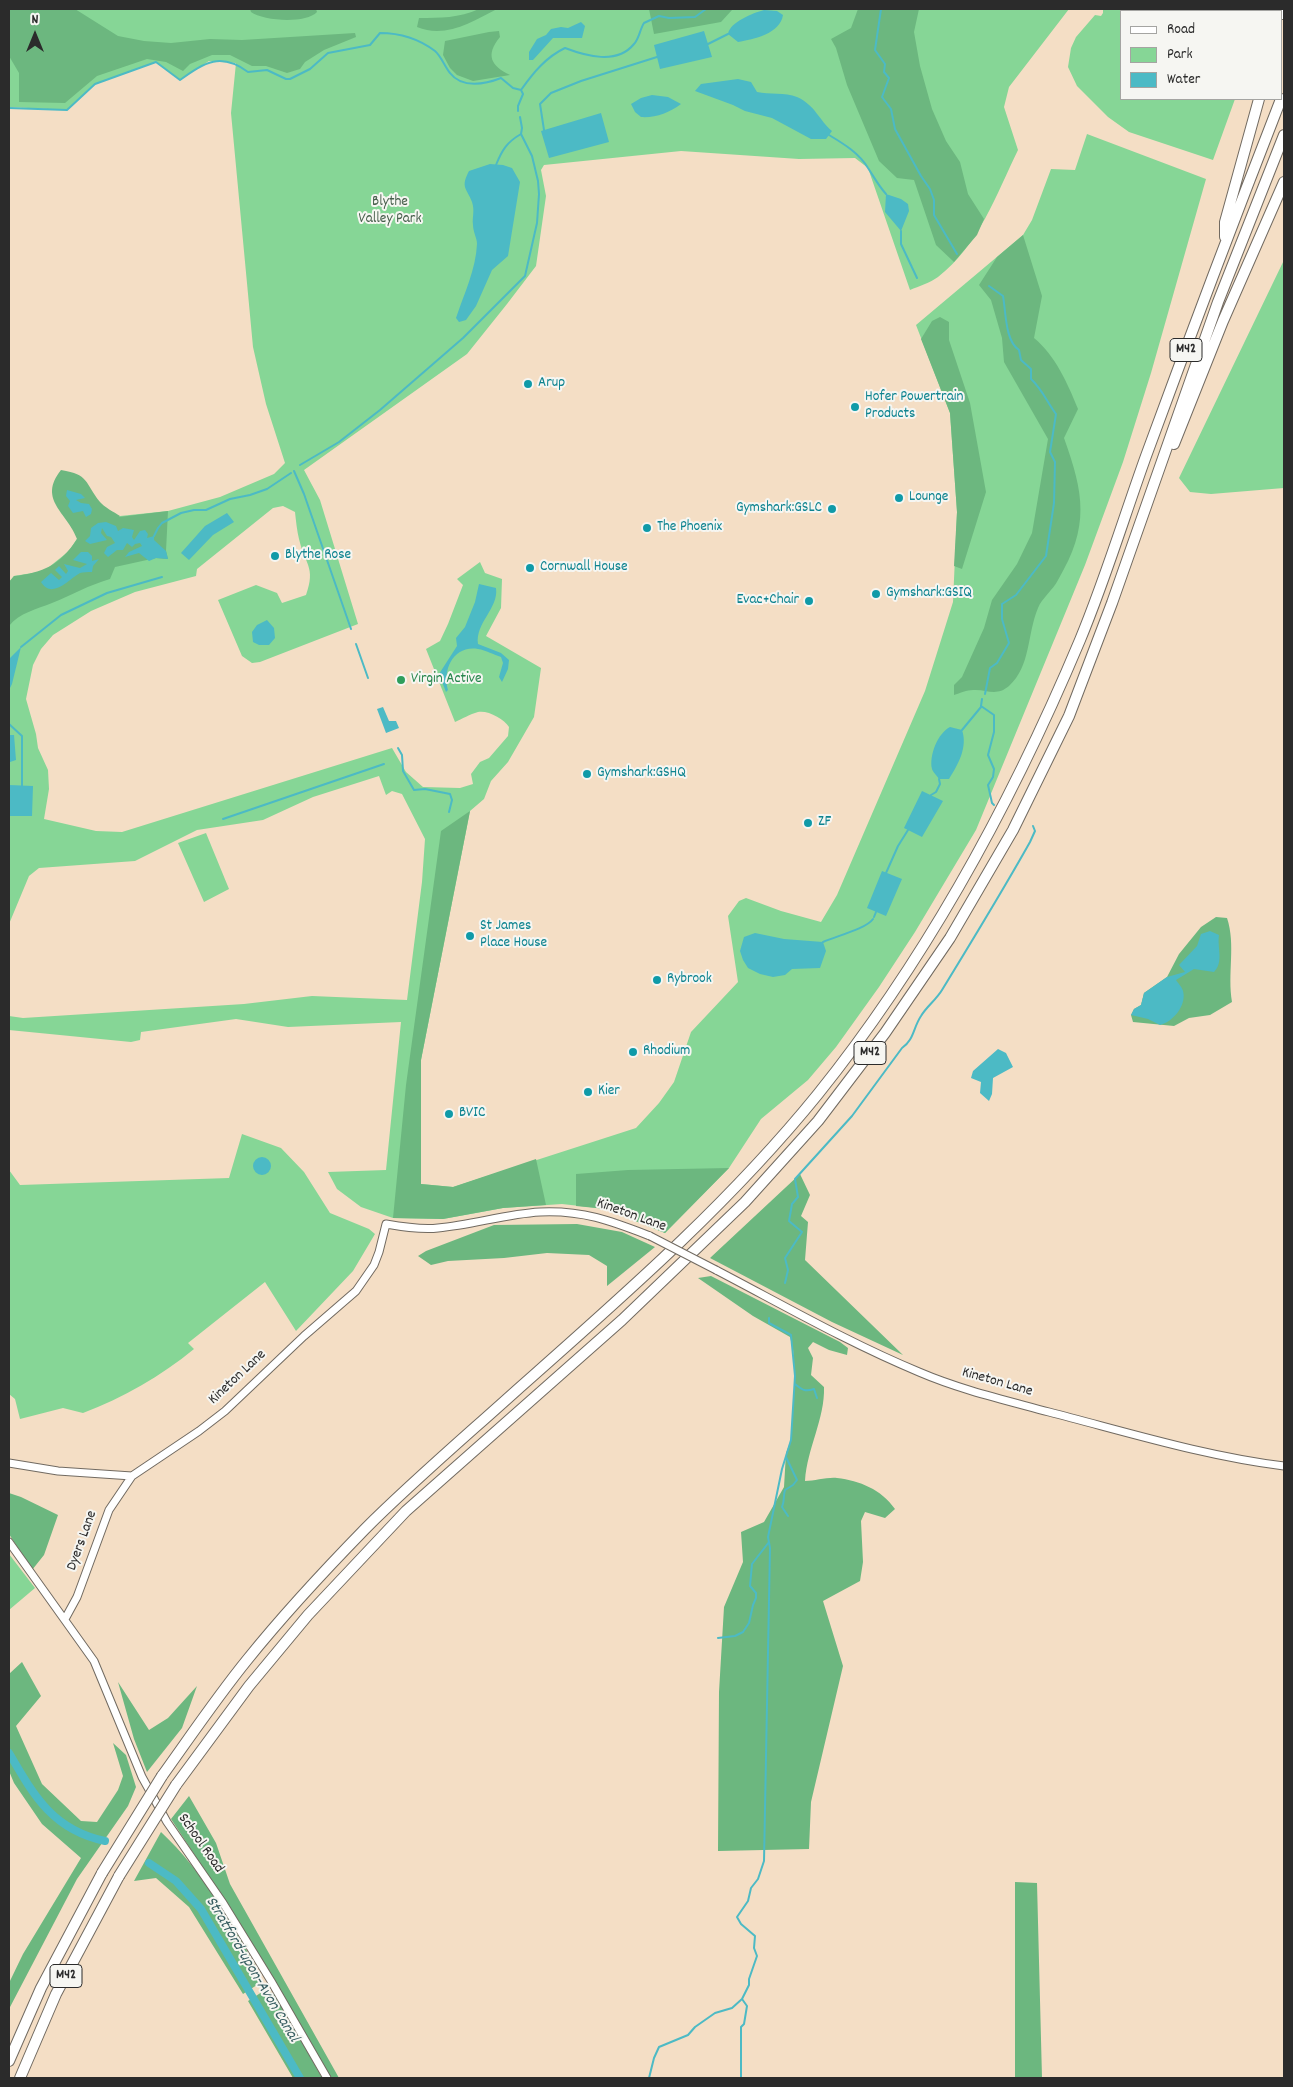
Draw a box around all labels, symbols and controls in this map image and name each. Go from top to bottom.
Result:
north arrow [10,10,60,60]
text: N [32,10,38,30]
legend [1120,10,1283,100]
text: Road [1167,19,1195,41]
text: Park [1167,44,1193,66]
text: Water [1167,69,1200,91]
park label: Blythe Valley Park [358,194,422,229]
road number: M42 [1170,338,1202,362]
place label: Arup [538,375,565,393]
marker: Arup [522,378,534,390]
place label: Hofer Powertrain Products [865,389,963,424]
marker: Hofer Powertrain Products [849,401,861,413]
place label: Lounge [909,489,948,507]
marker: Lounge [893,492,905,504]
place label: Gymshark:GSLC [736,500,822,518]
marker: Gymshark:GSLC [826,503,838,515]
place label: The Phoenix [657,519,722,537]
marker: The Phoenix [641,522,653,534]
place label: Blythe Rose [285,547,351,565]
marker: Blythe Rose [269,550,281,562]
place label: Cornwall House [540,559,628,577]
marker: Cornwall House [524,562,536,574]
place label: Gymshark:GSIQ [886,585,972,603]
marker: Gymshark:GSIQ [870,588,882,600]
place label: Evac+Chair [737,592,799,610]
marker: Evac+Chair [803,595,815,607]
place label: Virgin Active [411,671,482,689]
marker: Virgin Active [395,674,407,686]
place label: Gymshark:GSHQ [597,765,686,783]
marker: Gymshark:GSHQ [581,768,593,780]
place label: ZF [818,814,831,832]
marker: ZF [802,817,814,829]
place label: St James Place House [480,918,547,953]
marker: St James Place House [464,930,476,942]
place label: Rybrook [667,971,712,989]
marker: Rybrook [651,974,663,986]
road number: M42 [854,1042,886,1064]
place label: Rhodium [643,1043,690,1061]
marker: Rhodium [627,1046,639,1058]
place label: Kier [598,1083,620,1101]
marker: Kier [582,1086,594,1098]
place label: BVIC [459,1105,485,1123]
marker: BVIC [443,1108,455,1120]
street label: Kineton Lane [594,1195,668,1237]
street label: Kineton Lane [205,1347,271,1409]
street label: Kineton Lane [960,1364,1034,1402]
street label: Dyers Lane [64,1509,102,1573]
street label: School Road [173,1811,227,1877]
water label: Stratford-upon-Avon Canal [200,1894,302,2046]
road number: M42 [50,1964,82,1988]

